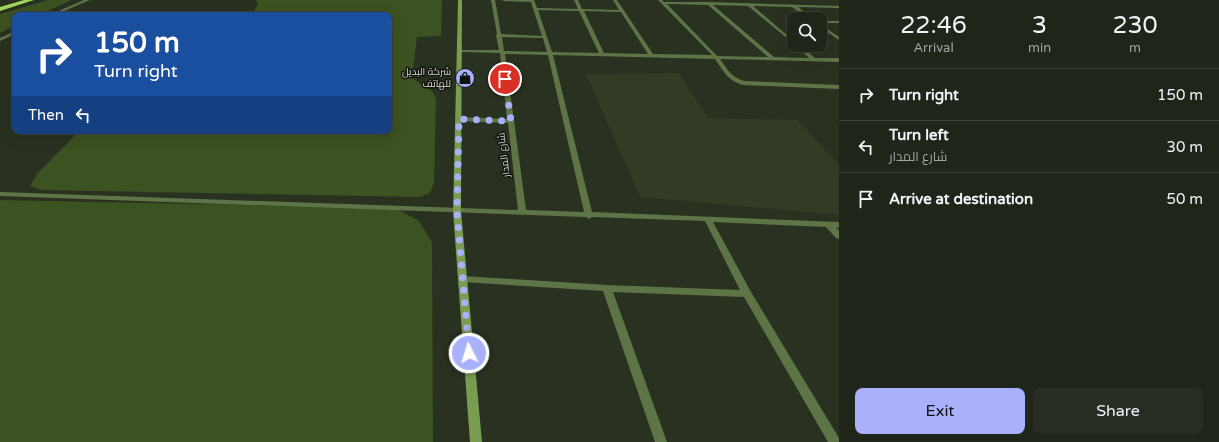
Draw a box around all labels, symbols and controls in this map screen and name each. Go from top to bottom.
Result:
text: 22:46 [900,11,967,40]
text: 3 [1032,11,1047,40]
text: 230 [1112,11,1158,40]
map controls [787,12,827,52]
button: search [787,12,827,52]
text: 150 m [94,26,180,60]
icon: right [28,28,80,80]
text: Arrival [913,40,954,56]
text: min [1028,40,1051,56]
text: m [1129,40,1141,56]
text: Turn right [94,60,178,82]
pin [488,62,522,96]
place label: شركة البديل للهاتف [402,66,451,90]
shop icon: شركة البديل للهاتف [454,67,476,89]
icon: arrive [494,68,516,90]
icon: right [855,84,877,106]
text: Turn right [889,86,959,104]
text: 150 m [1157,86,1203,104]
icon: left [72,104,94,126]
text: Then [28,106,64,124]
text: Turn left [889,126,949,144]
street label: شارع المدار [495,132,513,179]
icon: left [855,136,877,158]
text: 30 m [1166,138,1203,156]
text: شارع المدار [889,149,947,165]
icon: arrive [855,188,877,210]
text: Arrive at destination [889,190,1033,208]
text: 50 m [1166,190,1203,208]
position arrow [448,332,490,374]
button: Exit [855,388,1025,434]
button: Share [1033,388,1203,434]

